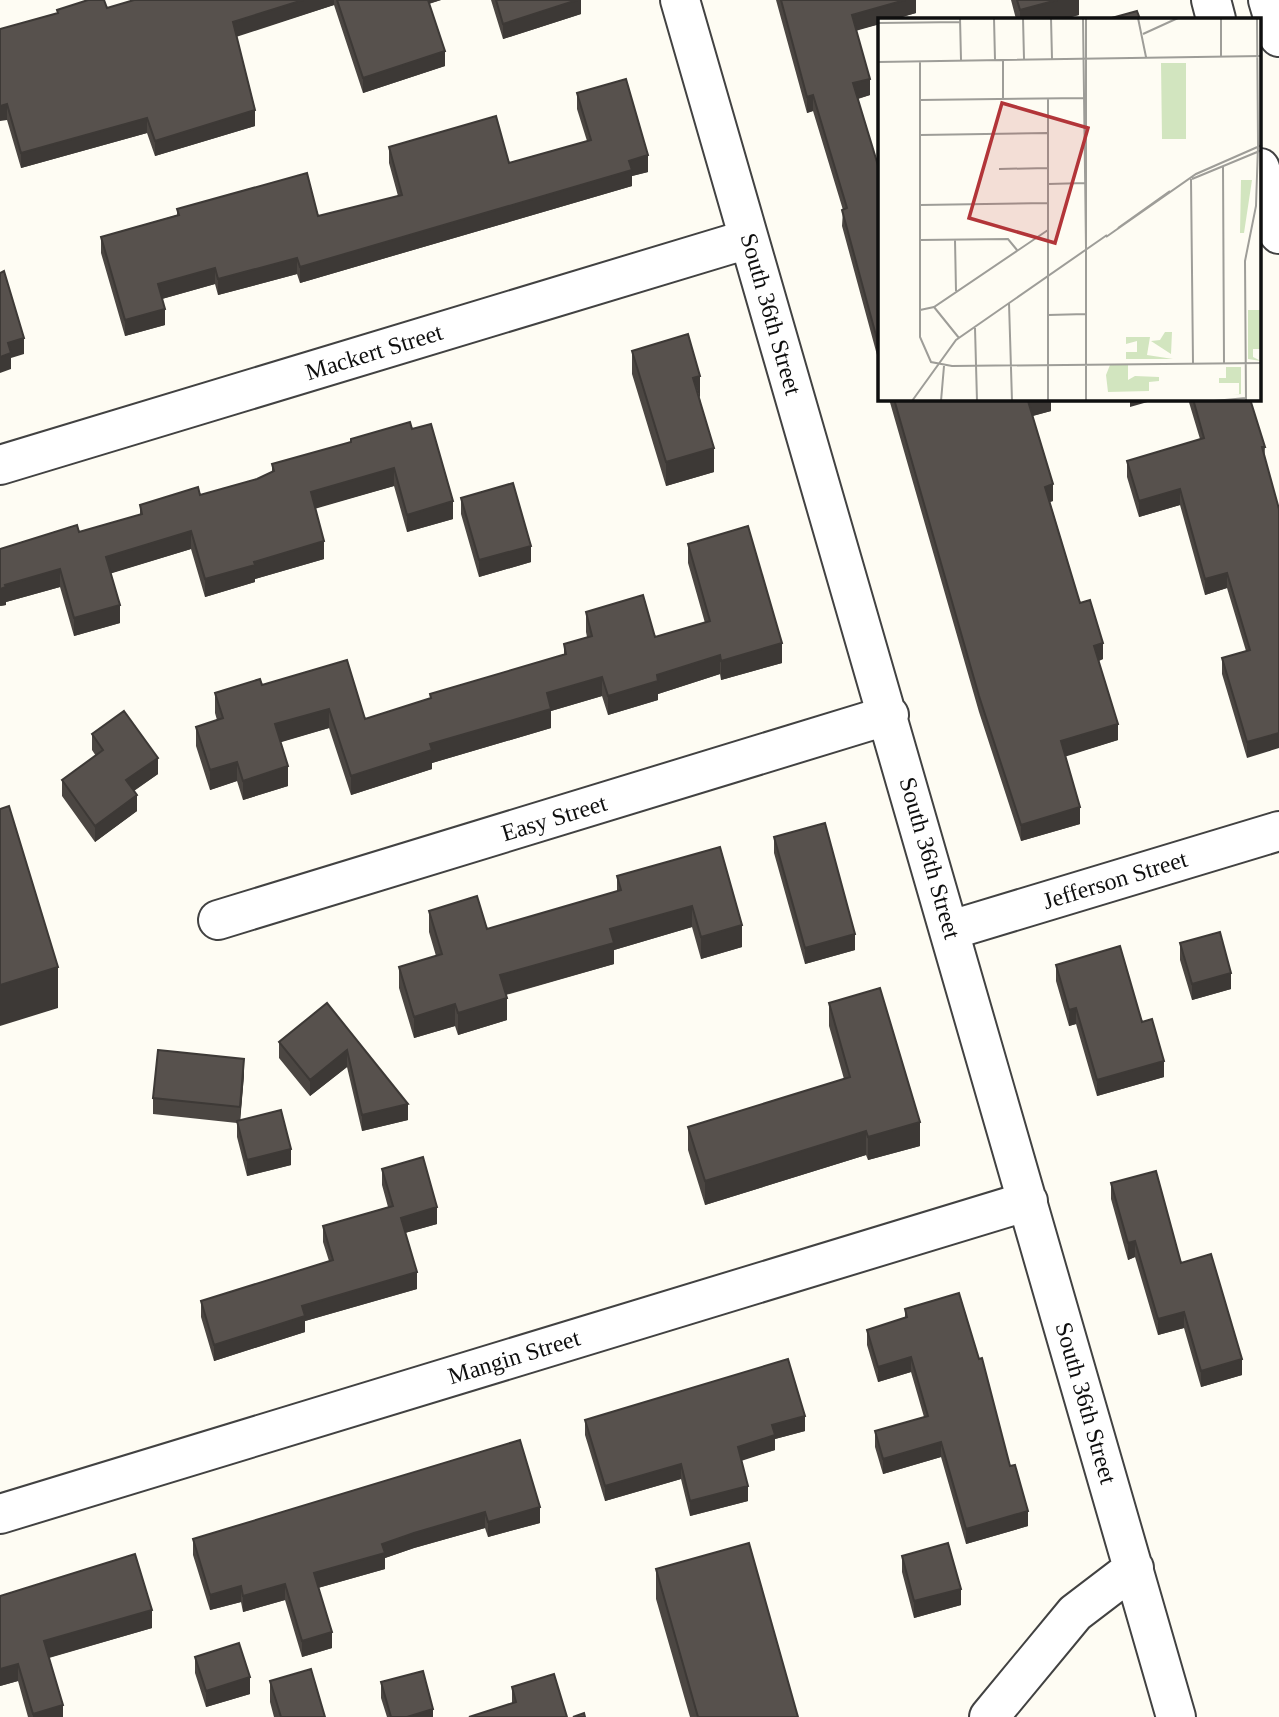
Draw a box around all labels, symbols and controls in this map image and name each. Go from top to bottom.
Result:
inset map [878,18,1262,401]
street label: South 36th Street [736,230,807,398]
street label: Mackert Street [302,319,446,385]
street label: South 36th Street [895,774,966,942]
street label: Easy Street [498,790,610,846]
street label: Jefferson Street [1040,846,1191,914]
street label: South 36th Street [1051,1319,1122,1487]
street label: Mangin Street [445,1324,583,1389]

